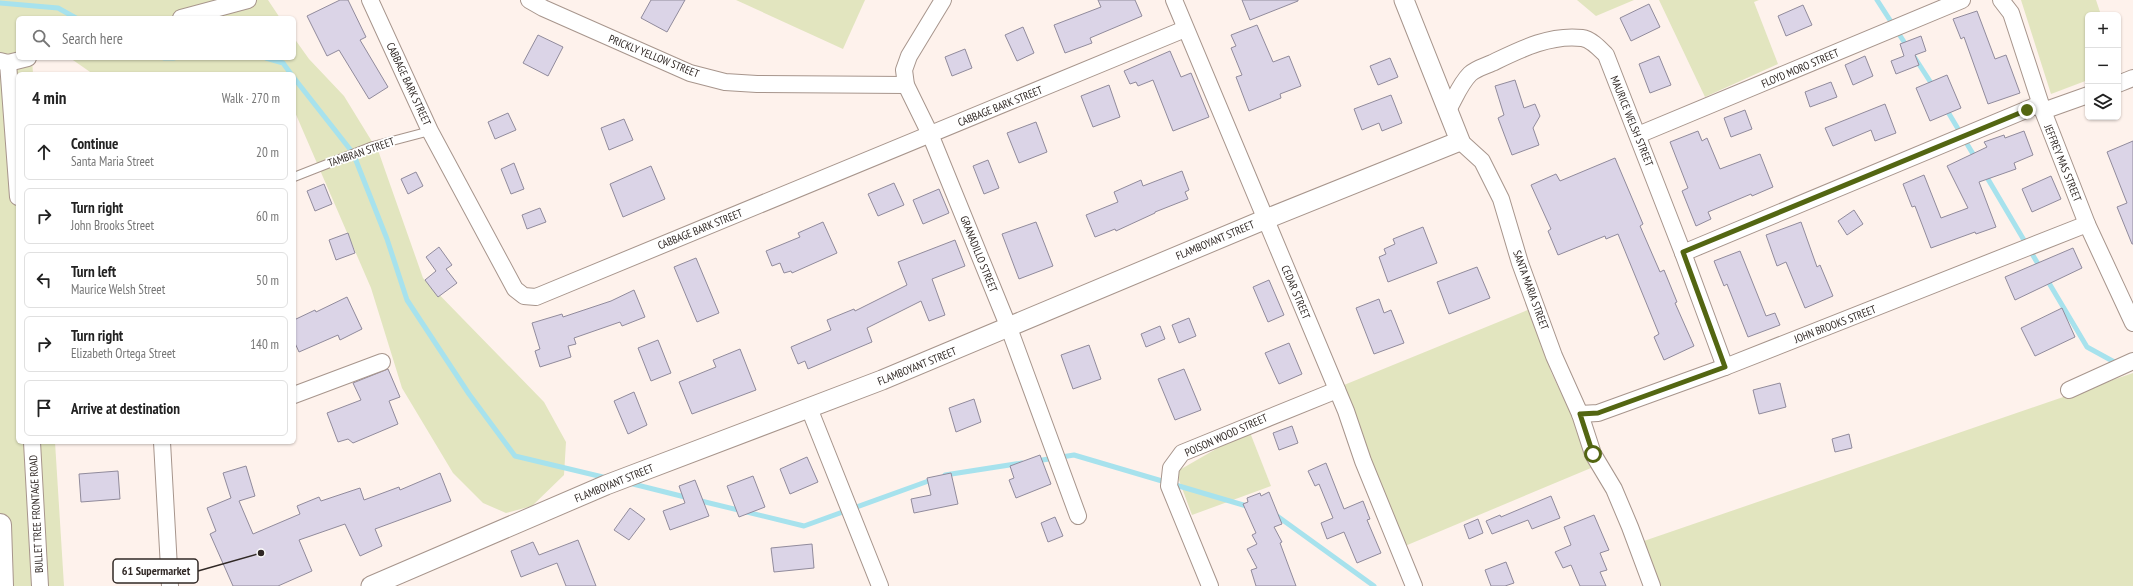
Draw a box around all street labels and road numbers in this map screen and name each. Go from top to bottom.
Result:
street label: PRICKLY YELLOW STREET [607,31,701,81]
street label: CABBAGE BARK STREET [384,40,434,128]
street label: FLOYD MORO STREET [1759,45,1841,91]
street label: MAURICE WELSH STREET [1607,74,1657,168]
street label: CABBAGE BARK STREET [956,83,1044,129]
street label: JEFFREY MAS STREET [2041,121,2085,204]
street label: TAMBRAN STREET [326,134,396,170]
street label: CABBAGE BARK STREET [656,206,744,252]
street label: GRANADILLO STREET [957,214,1001,294]
street label: FLAMBOYANT STREET [1174,217,1256,263]
street label: SANTA MARIA STREET [1510,248,1552,332]
street label: CEDAR STREET [1278,263,1314,321]
street label: JOHN BROOKS STREET [1791,302,1878,346]
street label: FLAMBOYANT STREET [875,344,959,388]
street label: POISON WOOD STREET [1183,410,1270,459]
street label: BULLET TREE FRONTAGE ROAD [26,454,46,573]
street label: FLAMBOYANT STREET [572,461,656,505]

